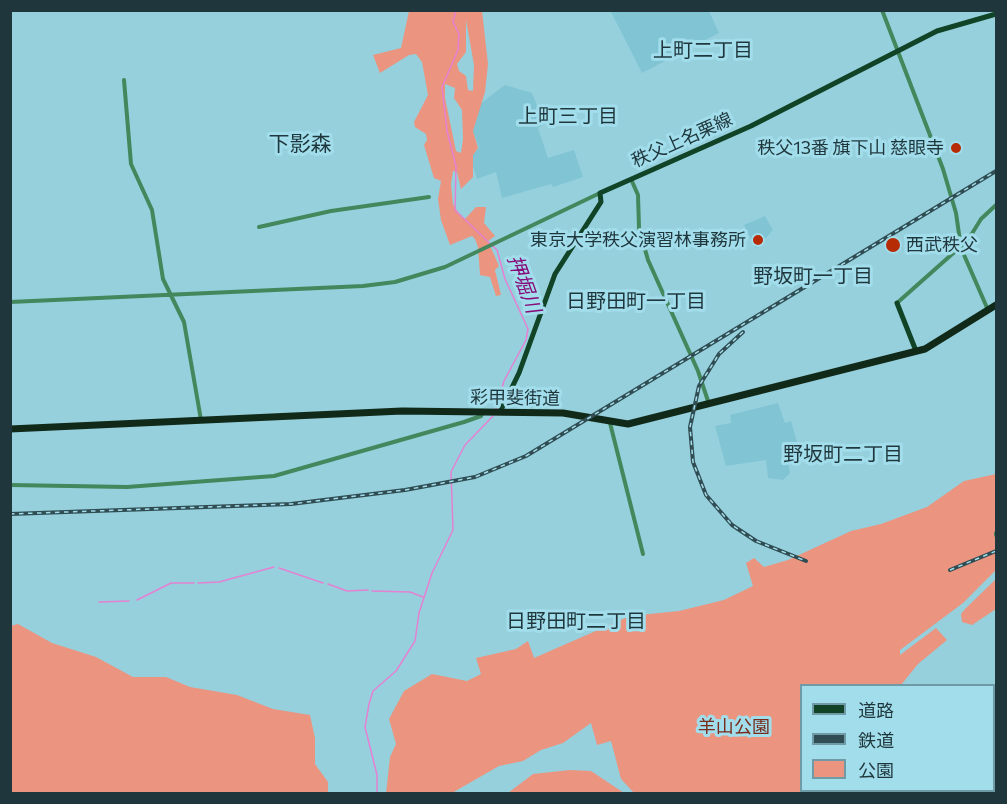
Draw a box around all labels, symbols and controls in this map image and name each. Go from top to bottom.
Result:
district label: 上町二丁目 [653,38,753,62]
district label: 上町三丁目 [518,104,618,128]
street label: 秩父上名栗線 [628,108,736,172]
district label: 下影森 [269,131,331,157]
place label: 秩父13番 旗下山 慈眼寺 [757,137,944,159]
marker: 秩父13番 旗下山 慈眼寺 [949,141,963,155]
place label: 東京大学秩父演習林事務所 [530,229,746,251]
marker: 東京大学秩父演習林事務所 [751,233,765,247]
place label: 西武秩父 [906,234,978,256]
marker: 西武秩父 [884,236,902,254]
water label: 押堀川 [502,252,546,316]
district label: 野坂町一丁目 [753,264,873,288]
district label: 日野田町一丁目 [566,289,706,313]
street label: 彩甲斐街道 [470,386,560,410]
district label: 野坂町二丁目 [783,442,903,466]
district label: 日野田町二丁目 [506,609,646,633]
legend [800,684,995,792]
text: 道路 [858,699,894,721]
park label: 羊山公園 [698,716,770,738]
text: 鉄道 [858,729,894,751]
text: 公園 [858,759,894,781]

